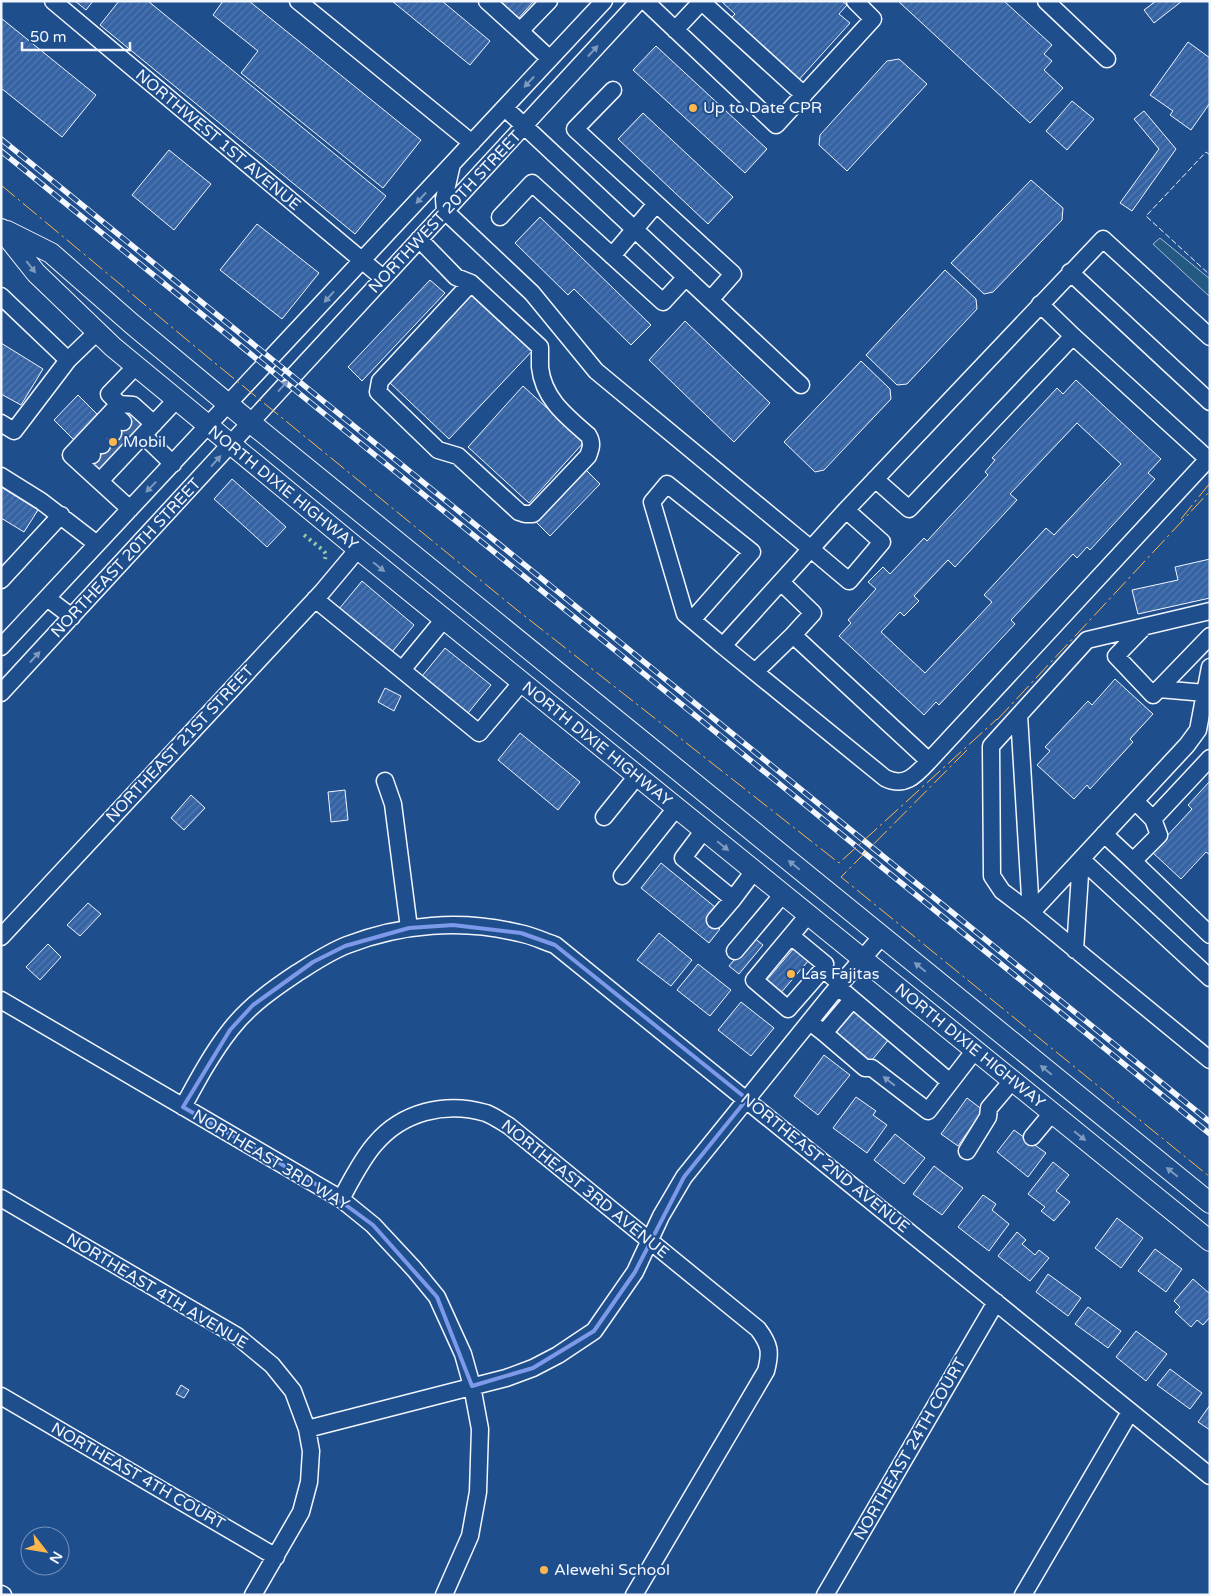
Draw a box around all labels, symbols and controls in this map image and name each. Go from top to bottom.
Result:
scale bar [22,20,130,52]
text: 50 m [30,28,67,46]
one-way arrow [587,46,599,58]
street label: NORTHWEST 1ST AVENUE [131,65,305,215]
one-way arrow [524,75,535,88]
place label: Up to Date CPR [703,98,822,118]
marker: Up to Date CPR [687,102,699,114]
street label: NORTHWEST 20TH STREET [364,126,526,298]
one-way arrow [415,191,427,203]
one-way arrow [26,260,37,273]
one-way arrow [323,290,335,302]
one-way arrow [277,381,289,393]
street label: NORTH DIXIE HIGHWAY [204,421,362,555]
place label: Mobil [123,432,166,452]
marker: Mobil [107,436,119,448]
one-way arrow [211,454,222,467]
street label: NORTHEAST 20TH STREET [47,474,205,642]
one-way arrow [145,481,157,493]
one-way arrow [373,561,386,572]
one-way arrow [29,651,40,663]
street label: NORTHEAST 21ST STREET [102,661,258,827]
street label: NORTH DIXIE HIGHWAY [518,677,676,811]
one-way arrow [716,840,729,851]
one-way arrow [788,859,801,870]
one-way arrow [914,962,927,973]
place label: Las Fajitas [801,964,879,984]
marker: Las Fajitas [785,968,797,980]
street label: NORTH DIXIE HIGHWAY [891,979,1049,1113]
one-way arrow [1040,1064,1053,1075]
one-way arrow [883,1076,896,1087]
street label: NORTHEAST 2ND AVENUE [737,1089,913,1237]
street label: NORTHEAST 3RD WAY [189,1105,353,1215]
street label: NORTHEAST 3RD AVENUE [497,1115,673,1263]
one-way arrow [1073,1130,1086,1141]
one-way arrow [1166,1167,1179,1178]
street label: NORTHEAST 4TH AVENUE [63,1229,251,1353]
street label: NORTHEAST 24TH COURT [849,1354,971,1544]
street label: NORTHEAST 4TH COURT [47,1418,229,1534]
north arrow [20,1526,70,1576]
text: N [46,1548,66,1567]
place label: Alewehi School [554,1560,670,1580]
marker: Alewehi School [538,1564,550,1576]

